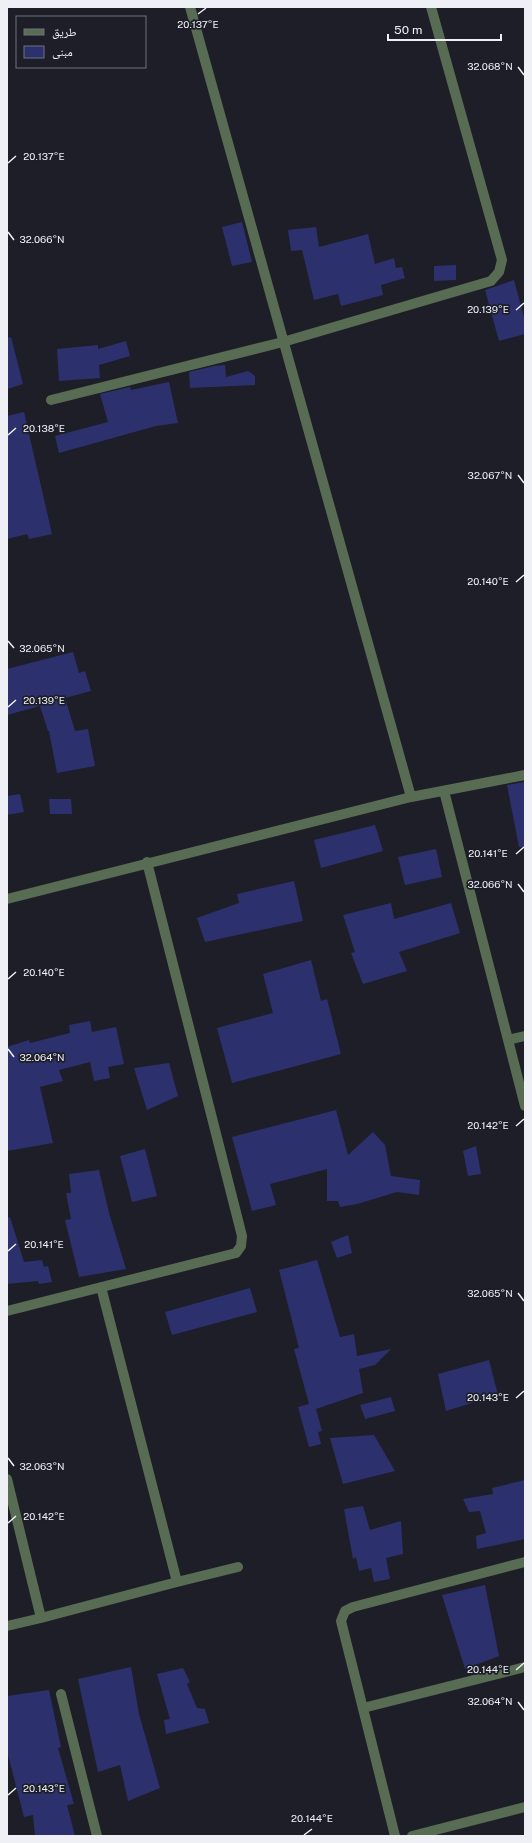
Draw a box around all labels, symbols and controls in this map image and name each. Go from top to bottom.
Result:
legend [16,16,146,68]
scale bar [388,16,501,42]
text: 20.137°E [177,18,219,30]
text: 50 m [394,23,422,37]
text: طريق [52,25,77,39]
text: مبنى [52,45,73,59]
text: 32.068°N [467,60,513,72]
text: 20.137°E [23,150,65,162]
text: 32.066°N [19,233,65,245]
text: 20.139°E [467,303,509,315]
text: 20.138°E [23,422,65,434]
text: 32.067°N [468,469,512,481]
text: 20.140°E [467,575,509,587]
text: 32.065°N [19,642,65,654]
text: 20.139°E [23,694,65,706]
text: 20.141°E [468,847,508,859]
text: 32.066°N [467,878,513,890]
text: 20.140°E [23,966,65,978]
text: 32.064°N [19,1051,65,1063]
text: 20.142°E [467,1119,509,1131]
text: 20.141°E [24,1238,64,1250]
text: 32.065°N [467,1287,513,1299]
text: 20.143°E [467,1391,509,1403]
text: 32.063°N [19,1460,65,1472]
text: 20.142°E [23,1510,65,1522]
text: 20.144°E [467,1663,509,1675]
text: 32.064°N [467,1695,513,1707]
text: 20.143°E [23,1782,65,1794]
text: 20.144°E [291,1812,333,1824]

